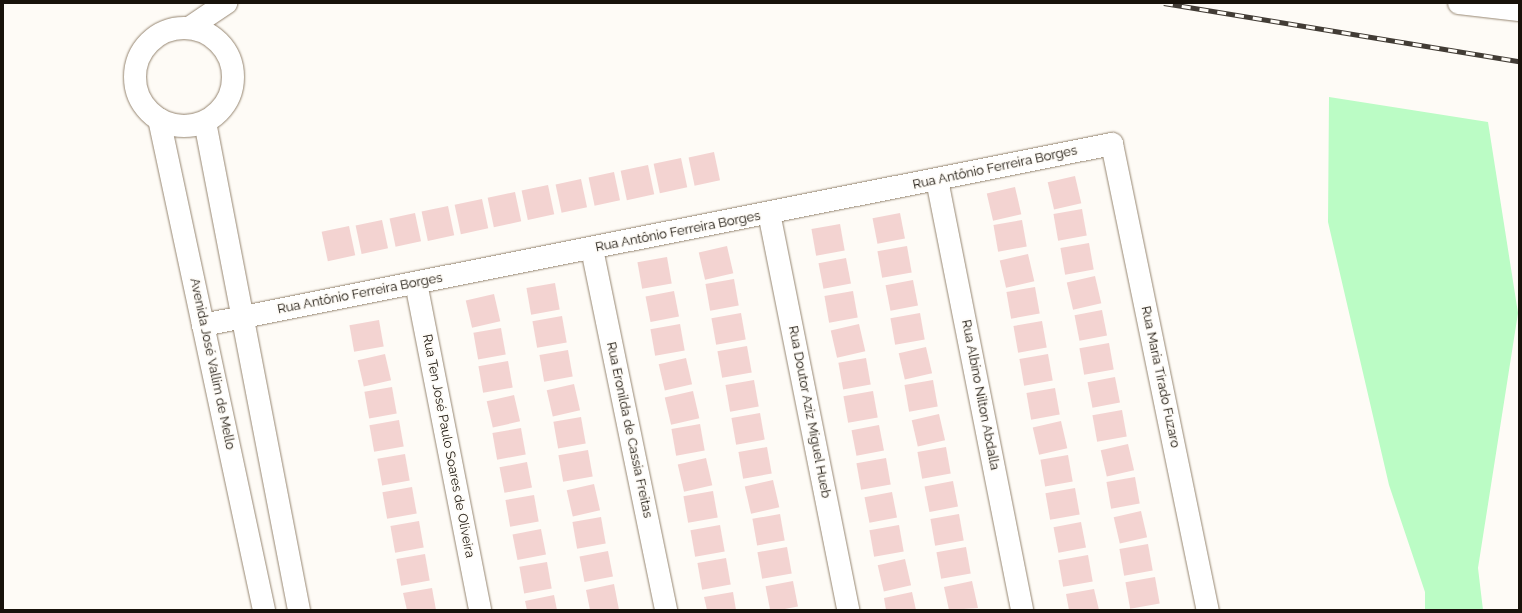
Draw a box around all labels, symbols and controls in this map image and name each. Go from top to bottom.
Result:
street label: Rua Antônio Ferreira Borges [911,143,1079,193]
street label: Rua Antônio Ferreira Borges [594,208,762,256]
street label: Rua Antônio Ferreira Borges [276,270,444,318]
street label: Avenida José Vallim de Mello [186,276,238,452]
street label: Rua Maria Tirado Fuzaro [1137,305,1183,449]
street label: Rua Albino Nilton Abdalla [958,318,1002,472]
street label: Rua Doutor Aziz Miguel Hueb [785,324,833,500]
street label: Rua Ten José Paulo Soares de Oliveira [419,332,477,560]
street label: Rua Eronilda de Cassia Freitas [603,341,655,519]

